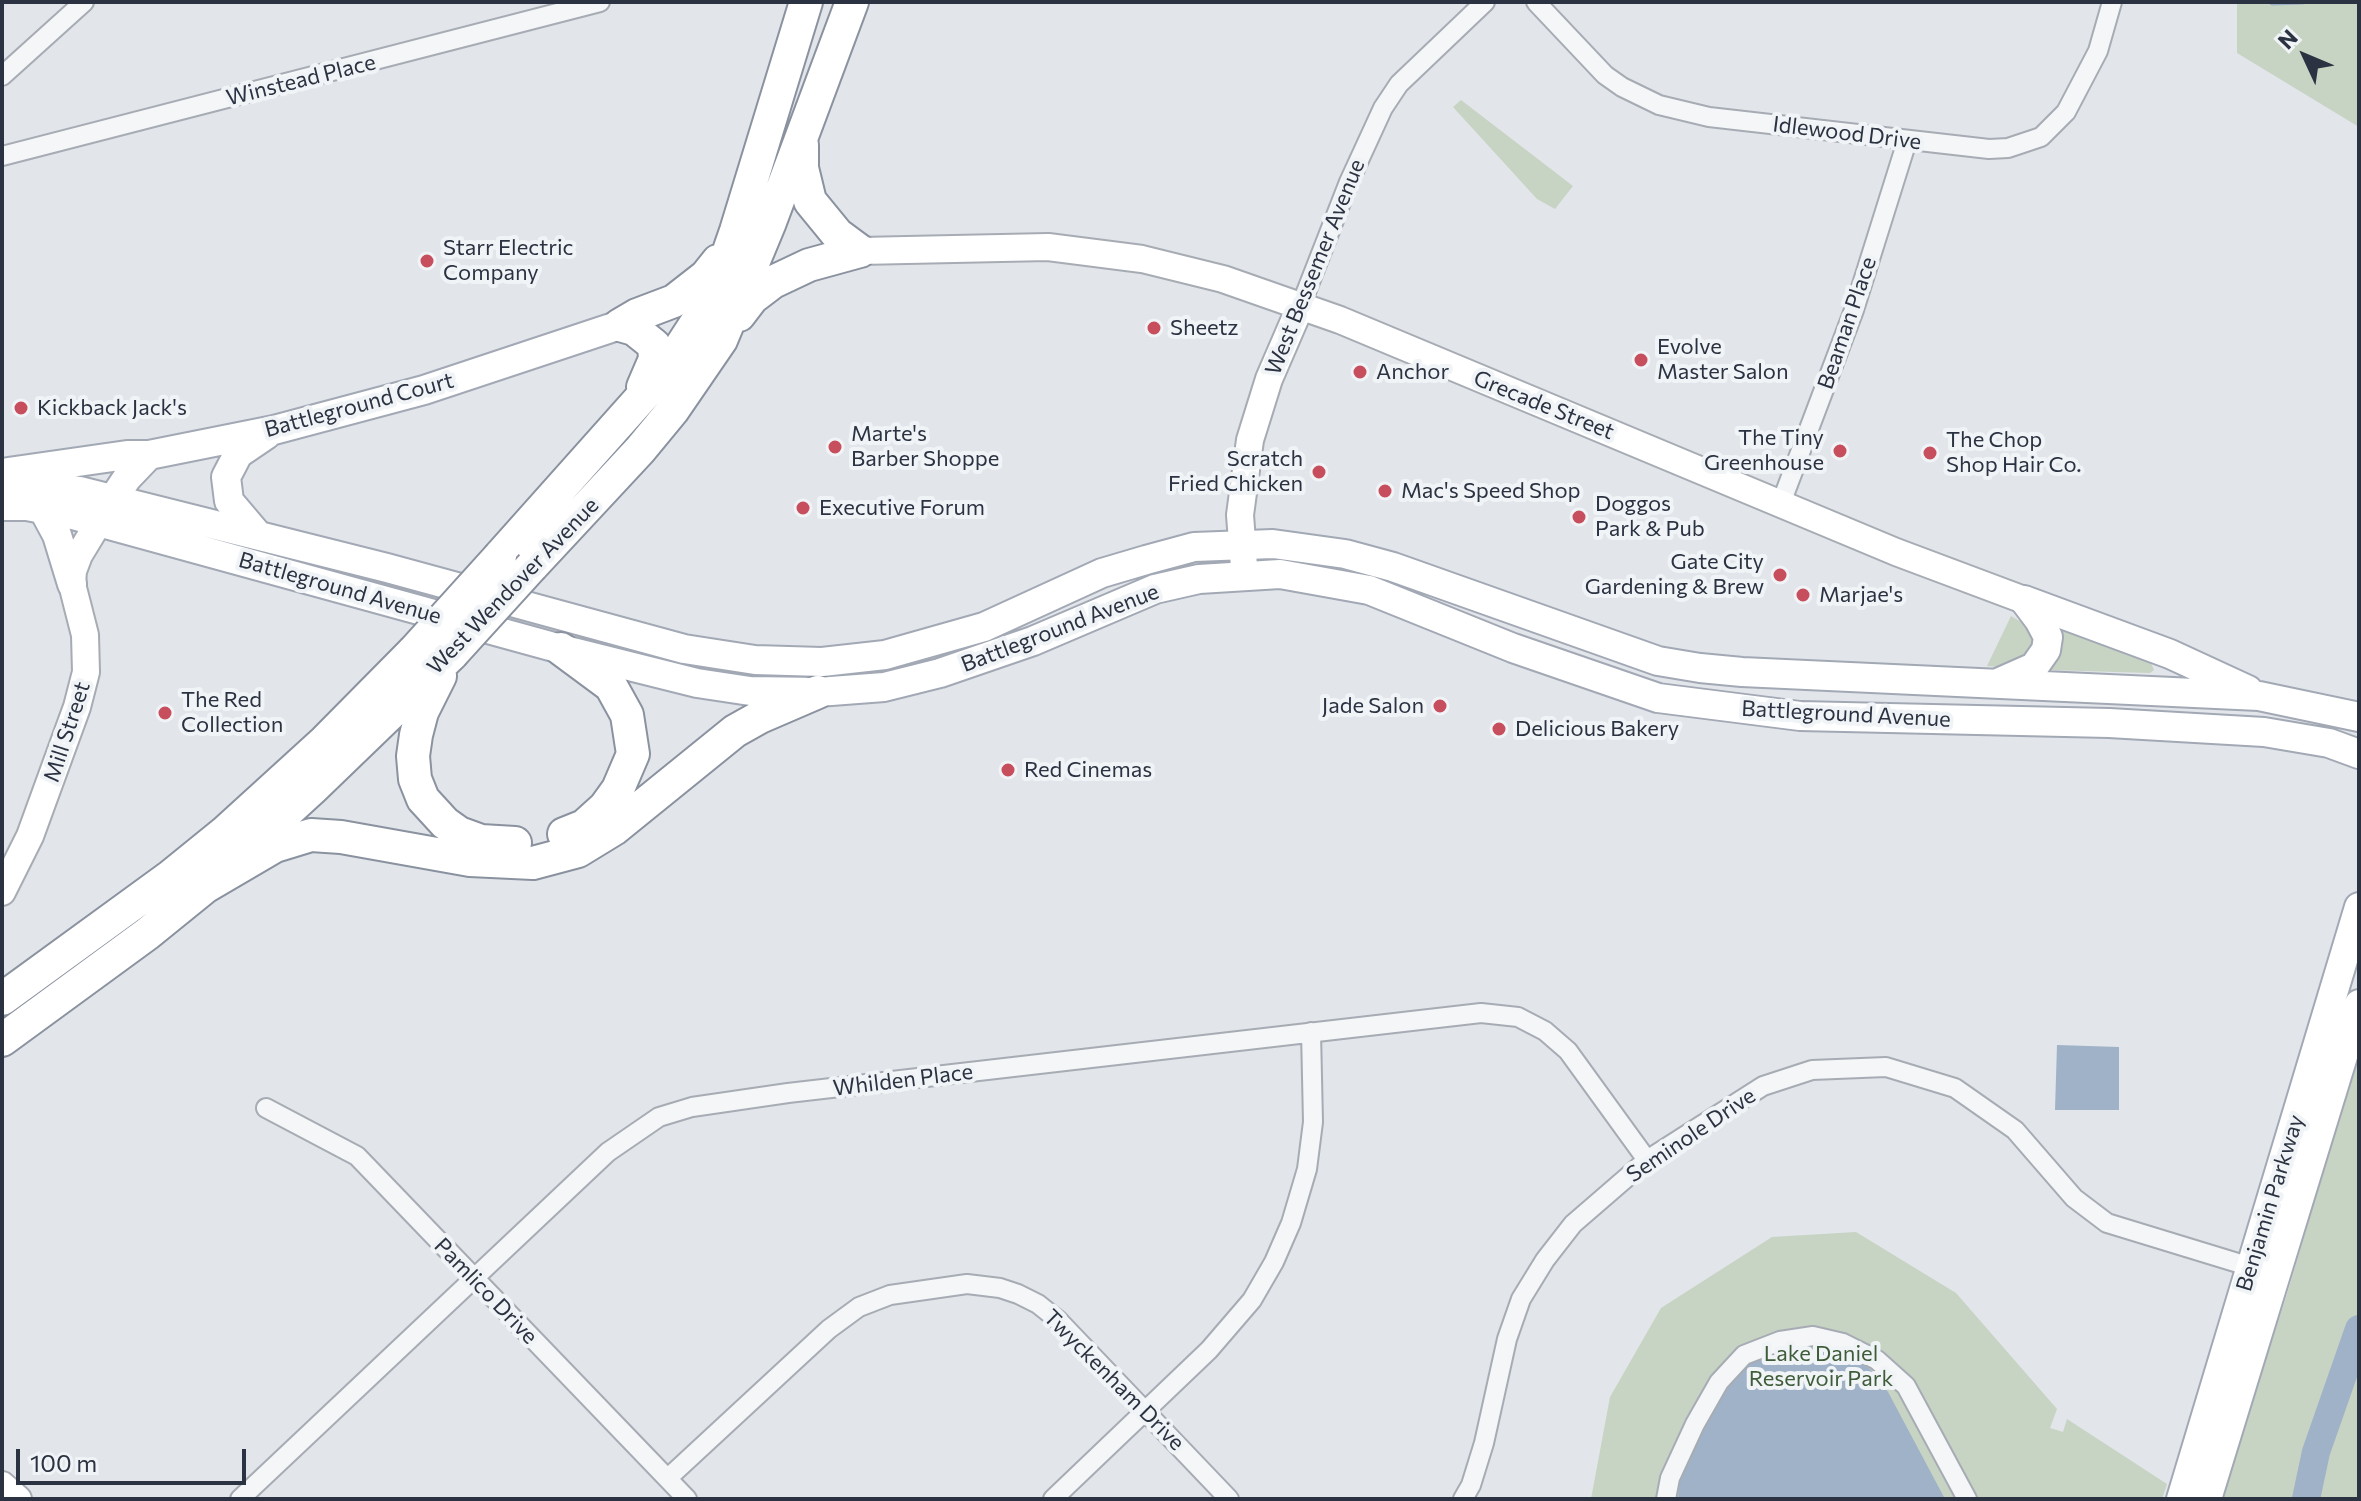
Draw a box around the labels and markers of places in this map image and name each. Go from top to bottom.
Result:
place label: Starr Electric Company [443,235,573,286]
marker: Starr Electric Company [418,252,436,270]
place label: Sheetz [1170,315,1239,341]
marker: Sheetz [1145,319,1163,337]
place label: Evolve Master Salon [1657,334,1789,386]
marker: Evolve Master Salon [1632,351,1650,369]
place label: Anchor [1376,359,1449,385]
marker: Anchor [1351,363,1369,381]
place label: Kickback Jack's [37,395,187,421]
marker: Kickback Jack's [12,399,30,417]
place label: Marte's Barber Shoppe [851,421,999,472]
place label: The Tiny Greenhouse [1704,425,1824,476]
place label: The Chop Shop Hair Co. [1946,427,2081,478]
marker: Marte's Barber Shoppe [826,438,844,456]
marker: The Tiny Greenhouse [1831,442,1849,460]
marker: The Chop Shop Hair Co. [1921,444,1939,462]
place label: Scratch Fried Chicken [1168,446,1303,498]
marker: Scratch Fried Chicken [1310,463,1328,481]
place label: Mac's Speed Shop [1401,478,1581,504]
marker: Mac's Speed Shop [1376,482,1394,500]
place label: Doggos Park & Pub [1595,491,1705,542]
place label: Executive Forum [819,495,985,521]
marker: Executive Forum [794,499,812,517]
marker: Doggos Park & Pub [1570,508,1588,526]
place label: Gate City Gardening & Brew [1585,549,1764,600]
marker: Gate City Gardening & Brew [1771,566,1789,584]
place label: Marjae's [1819,582,1903,608]
marker: Marjae's [1794,586,1812,604]
place label: The Red Collection [181,687,283,738]
place label: Jade Salon [1322,693,1424,719]
marker: Jade Salon [1431,697,1449,715]
marker: The Red Collection [156,704,174,722]
place label: Delicious Bakery [1515,716,1679,742]
marker: Delicious Bakery [1490,720,1508,738]
place label: Red Cinemas [1024,757,1152,783]
marker: Red Cinemas [999,761,1017,779]

